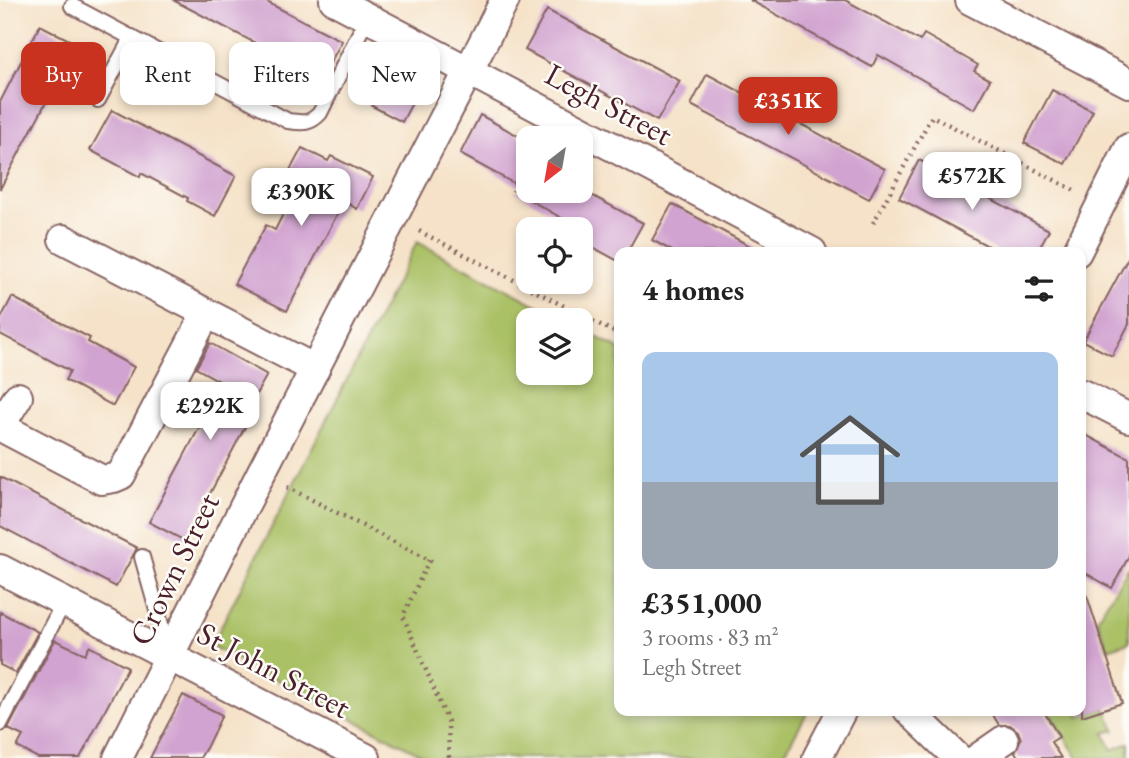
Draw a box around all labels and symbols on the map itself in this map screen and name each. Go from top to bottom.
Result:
street label: Legh Street [538,53,680,155]
pin: £351K [739,78,837,137]
north arrow [516,126,593,203]
pin: £572K [923,152,1021,212]
pin: £390K [252,168,350,228]
pin: £292K [161,382,259,442]
street label: Crown Street [119,486,229,652]
street label: St John Street [190,612,358,728]

